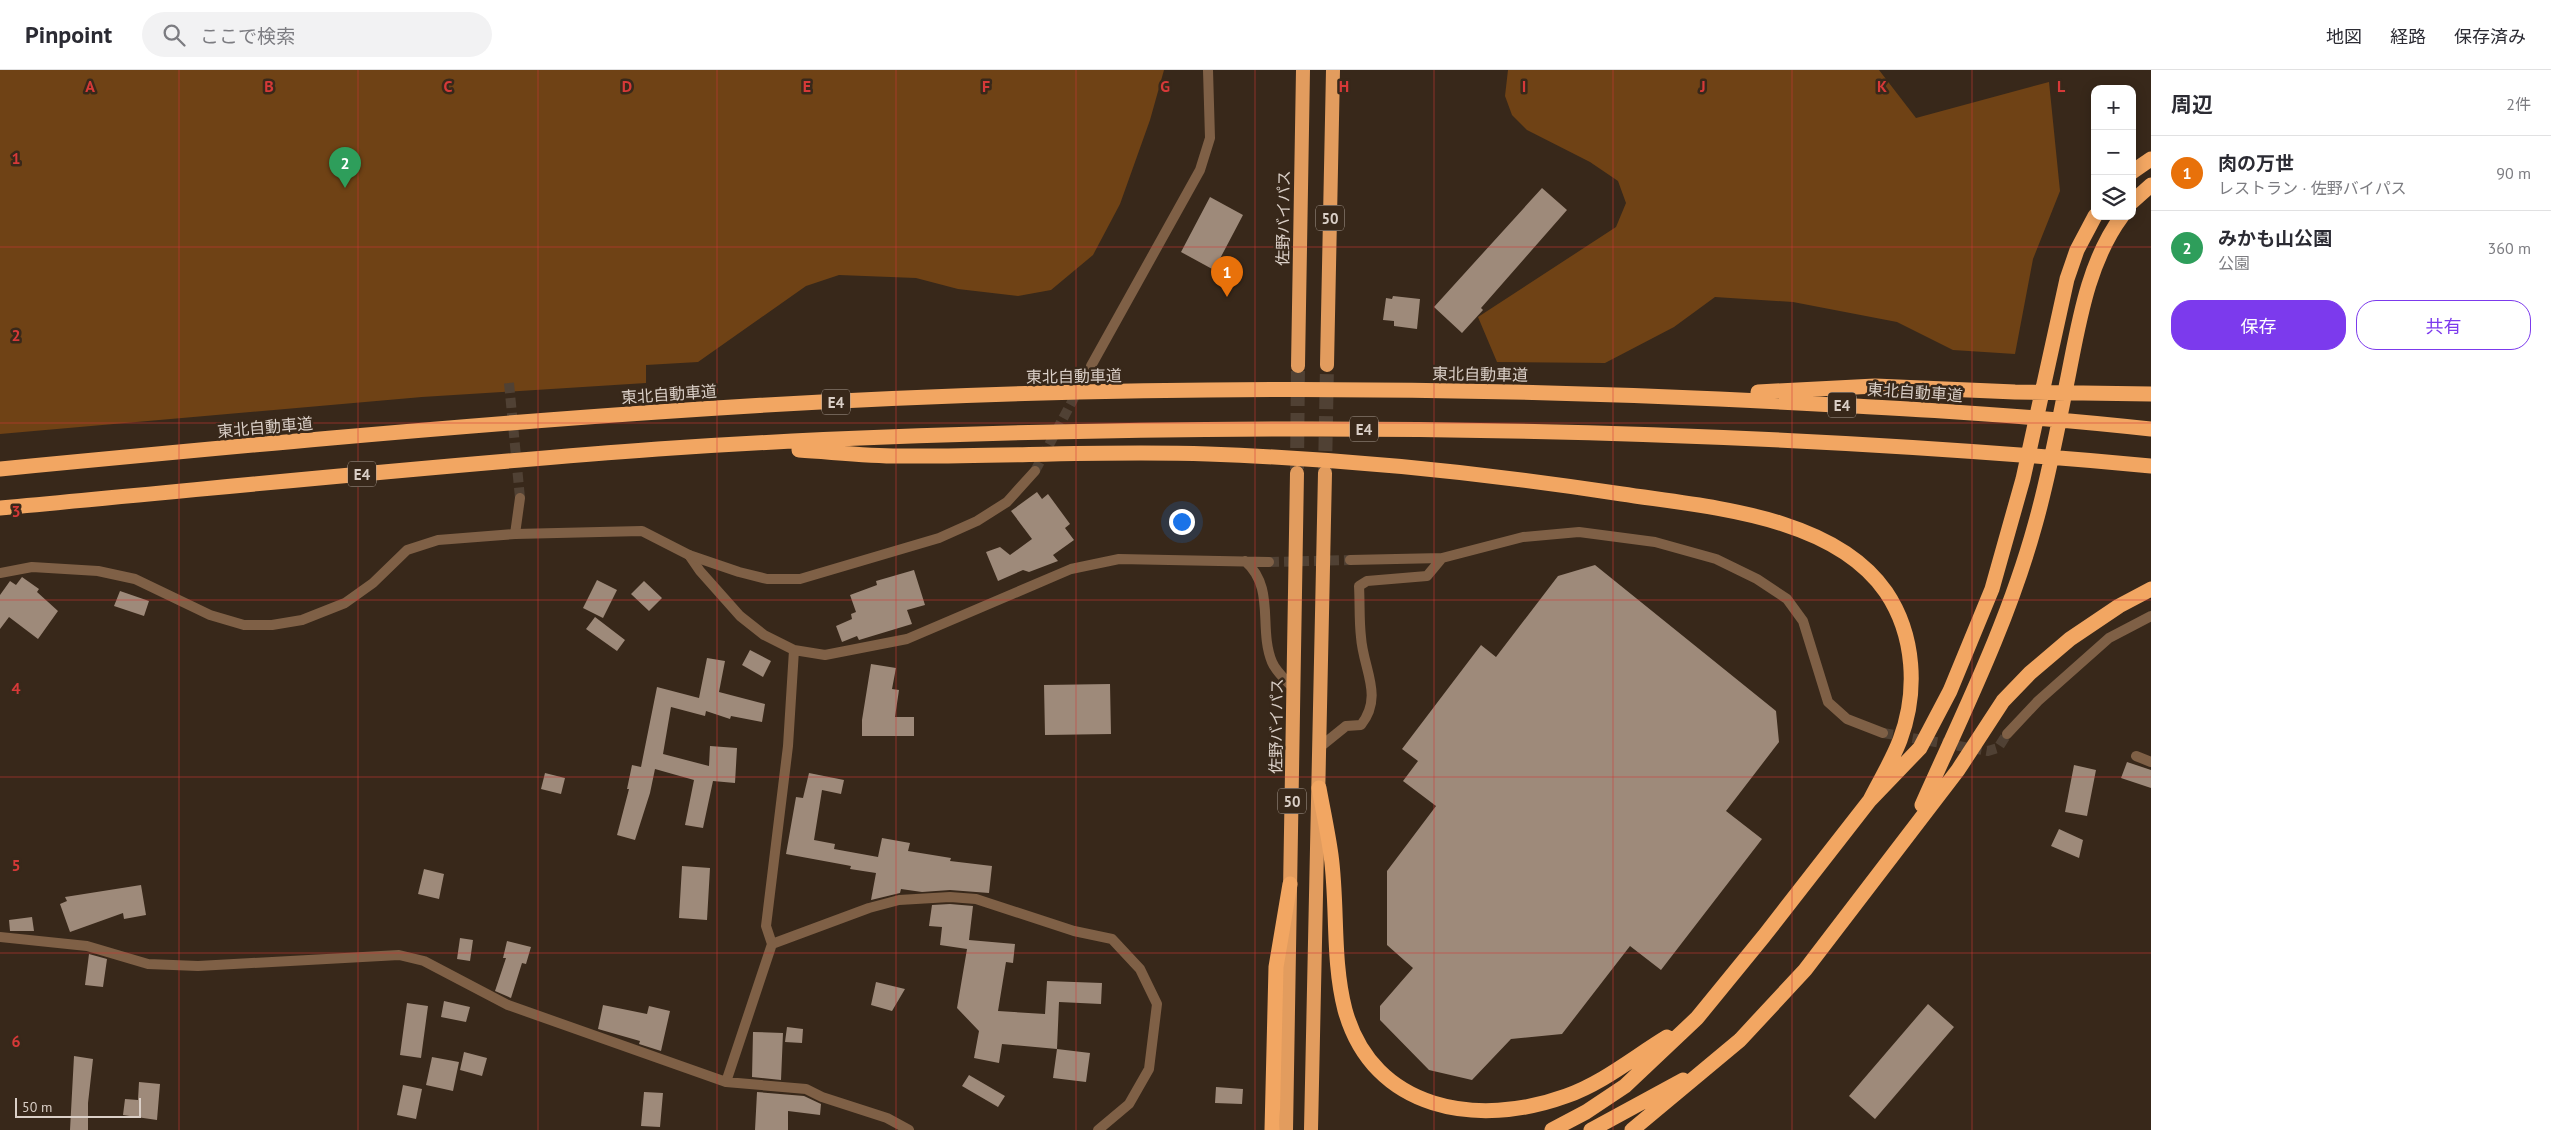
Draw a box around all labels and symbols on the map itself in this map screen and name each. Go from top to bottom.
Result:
text: A [85,76,95,96]
text: B [264,76,274,96]
text: C [444,76,453,96]
text: D [622,76,632,96]
text: E [803,76,811,96]
text: F [982,76,990,96]
text: G [1160,76,1170,96]
text: H [1339,76,1349,96]
text: I [1522,76,1526,96]
text: J [1699,76,1706,96]
text: K [1877,76,1887,96]
text: L [2057,76,2066,96]
pin: 2 [329,147,361,188]
text: 1 [11,148,21,168]
street label: 佐野バイパス [1272,170,1294,266]
road number: 50 [1316,206,1344,230]
pin: 1 [1211,256,1243,297]
text: 2 [11,325,21,345]
street label: 東北自動車道 [1432,363,1528,385]
street label: 東北自動車道 [1026,365,1122,387]
street label: 東北自動車道 [1866,379,1964,405]
street label: 東北自動車道 [620,381,718,407]
road number: E4 [822,390,850,414]
road number: E4 [1828,392,1856,418]
street label: 東北自動車道 [216,413,314,441]
road number: E4 [1350,416,1378,442]
road number: E4 [348,462,376,486]
text: 3 [11,501,21,521]
your location [1169,509,1195,535]
text: 4 [11,678,21,698]
street label: 佐野バイパス [1265,678,1287,774]
road number: 50 [1278,788,1306,814]
text: 5 [11,855,21,875]
text: 6 [11,1031,21,1051]
scale bar [15,1095,141,1118]

